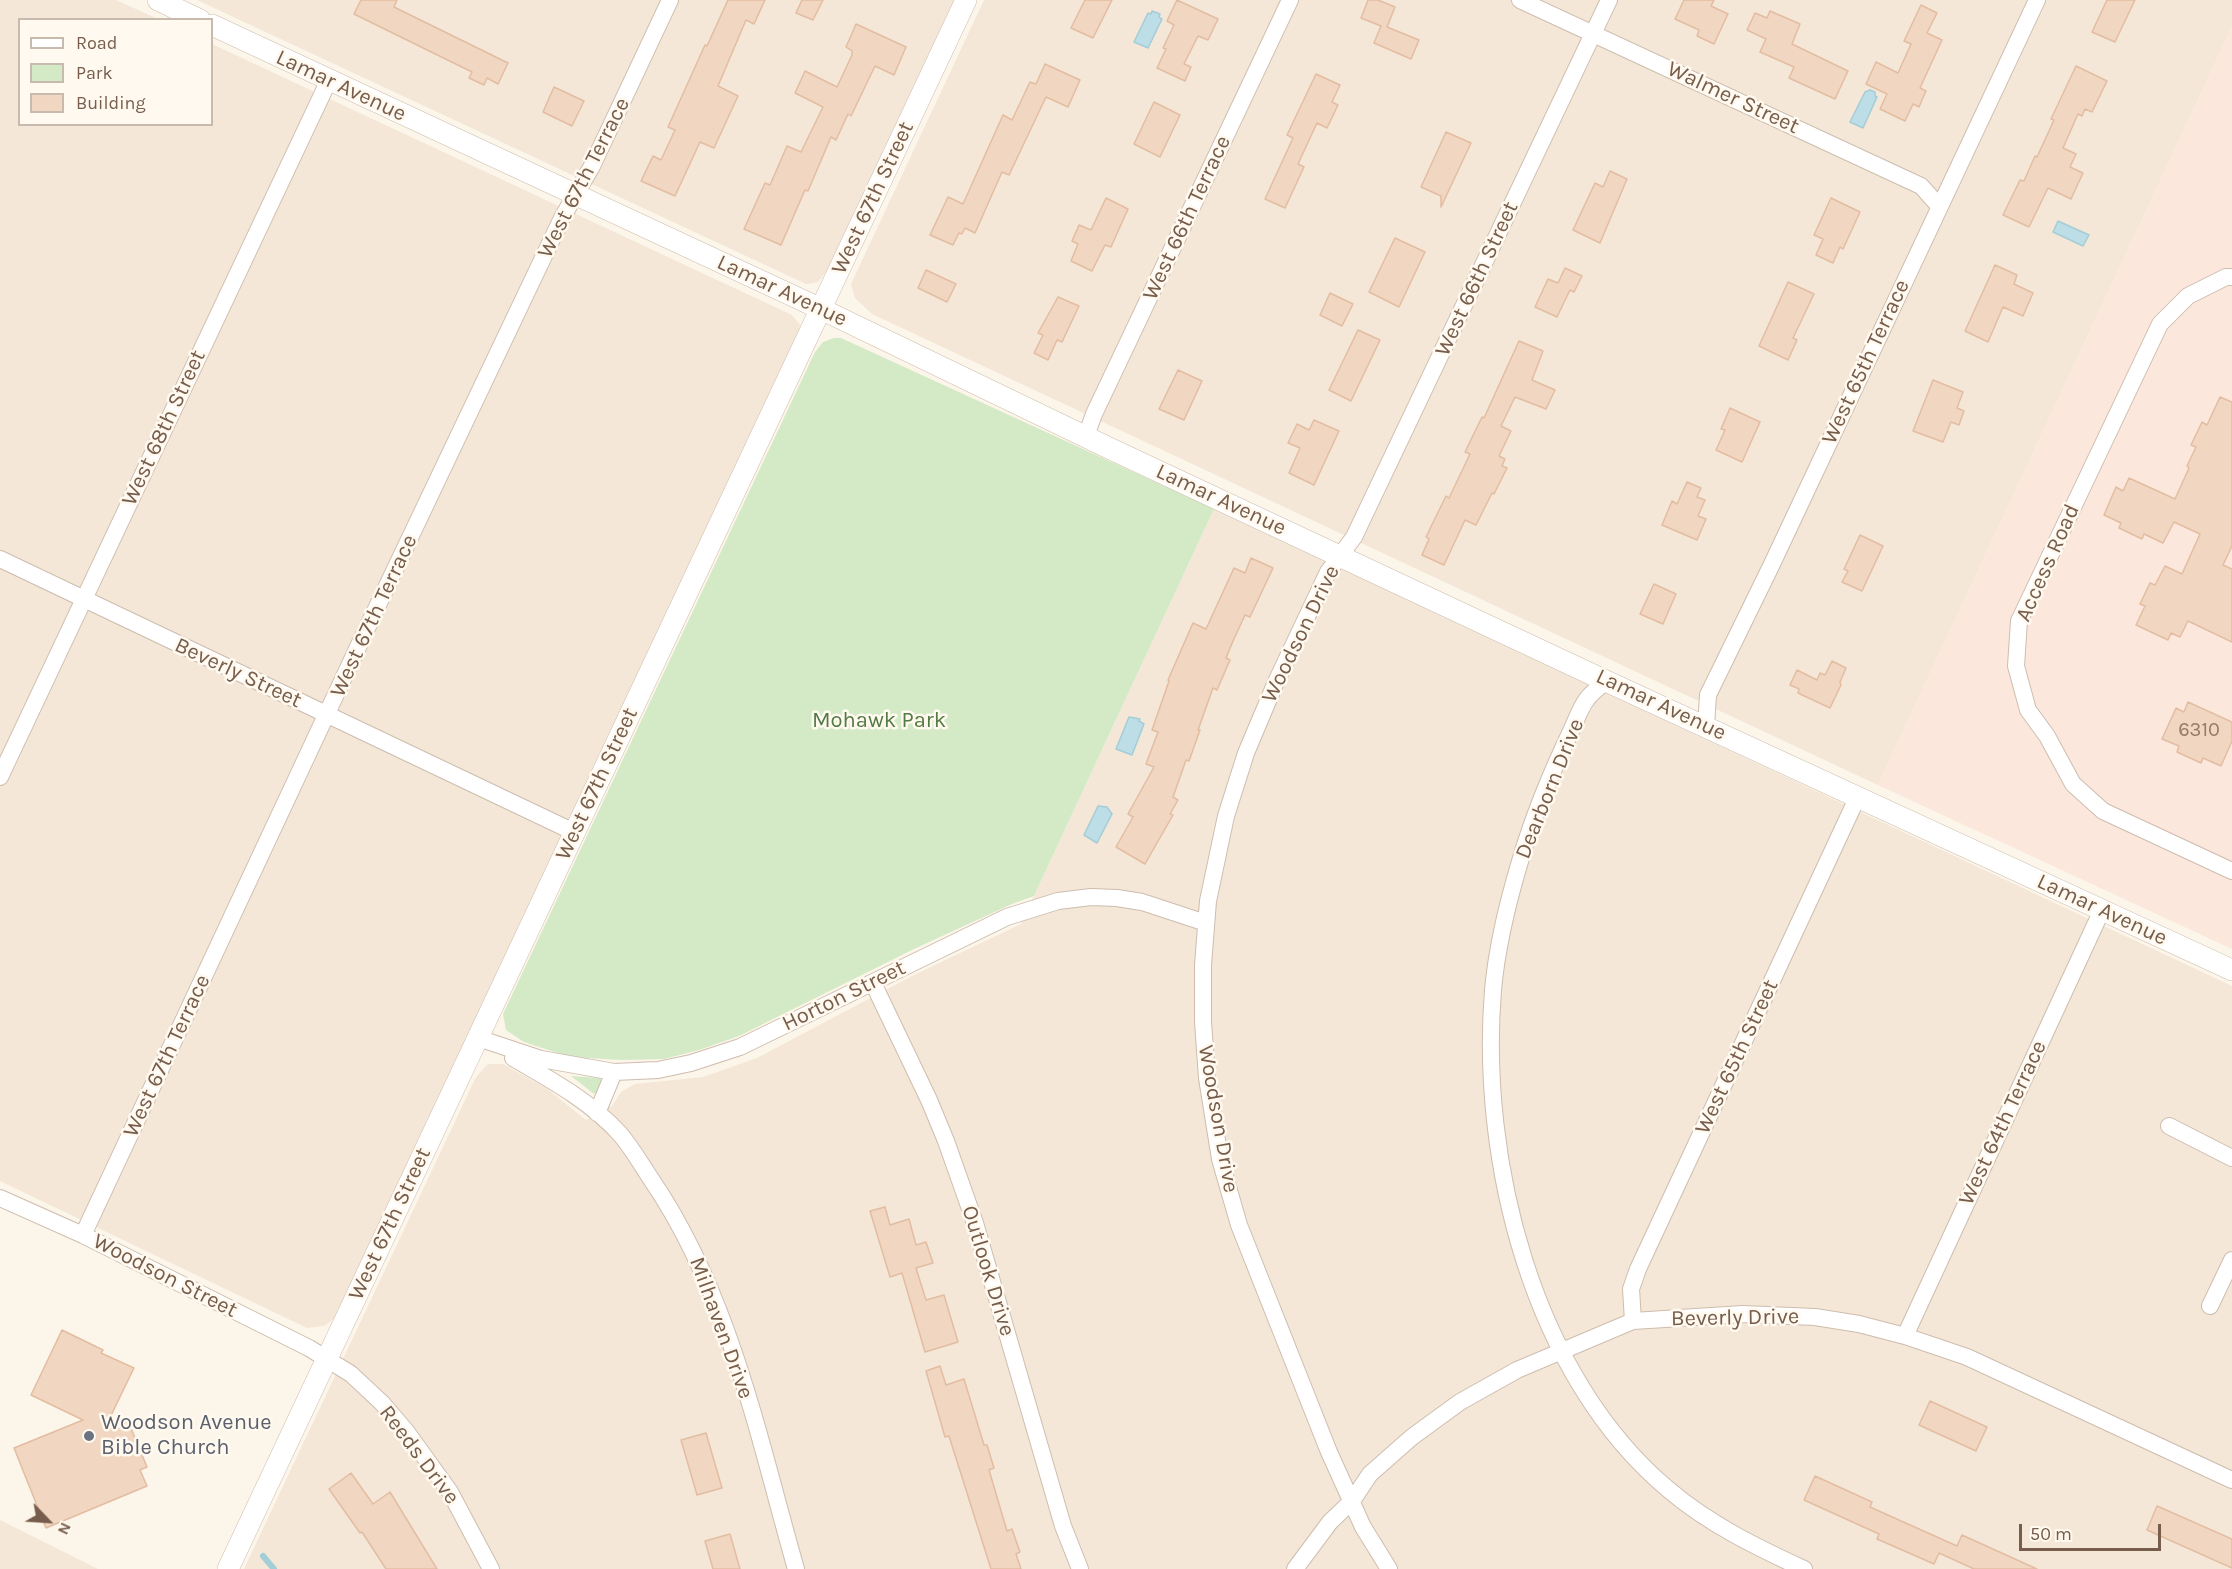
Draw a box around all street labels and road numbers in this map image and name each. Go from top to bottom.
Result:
street label: Lamar Avenue [272,44,410,128]
street label: Walmer Street [1663,56,1803,140]
street label: West 67th Terrace [532,93,636,263]
street label: West 67th Street [826,117,920,279]
street label: West 66th Terrace [1137,131,1237,305]
street label: West 66th Street [1430,197,1524,361]
street label: Lamar Avenue [713,249,851,333]
street label: West 65th Terrace [1816,276,1916,448]
street label: West 68th Street [116,346,212,510]
street label: Lamar Avenue [1152,458,1290,542]
street label: Access Road [2010,500,2086,626]
street label: West 67th Terrace [325,531,423,701]
street label: Woodson Drive [1256,561,1346,707]
street label: Beverly Street [170,632,306,714]
street label: Lamar Avenue [1592,663,1730,747]
street label: West 67th Street [550,703,644,865]
street label: Dearborn Drive [1510,715,1590,863]
street label: Lamar Avenue [2033,868,2171,952]
street label: Horton Street [778,955,910,1037]
street label: West 67th Terrace [118,971,216,1141]
street label: West 65th Street [1690,976,1784,1138]
street label: West 64th Terrace [1953,1037,2053,1209]
street label: Woodson Drive [1192,1043,1244,1195]
street label: West 67th Street [343,1143,437,1305]
street label: Outlook Drive [956,1203,1020,1339]
street label: Woodson Street [88,1228,242,1324]
street label: Milhaven Drive [683,1253,759,1403]
street label: Beverly Drive [1671,1304,1799,1332]
street label: Reeds Drive [373,1400,465,1510]

